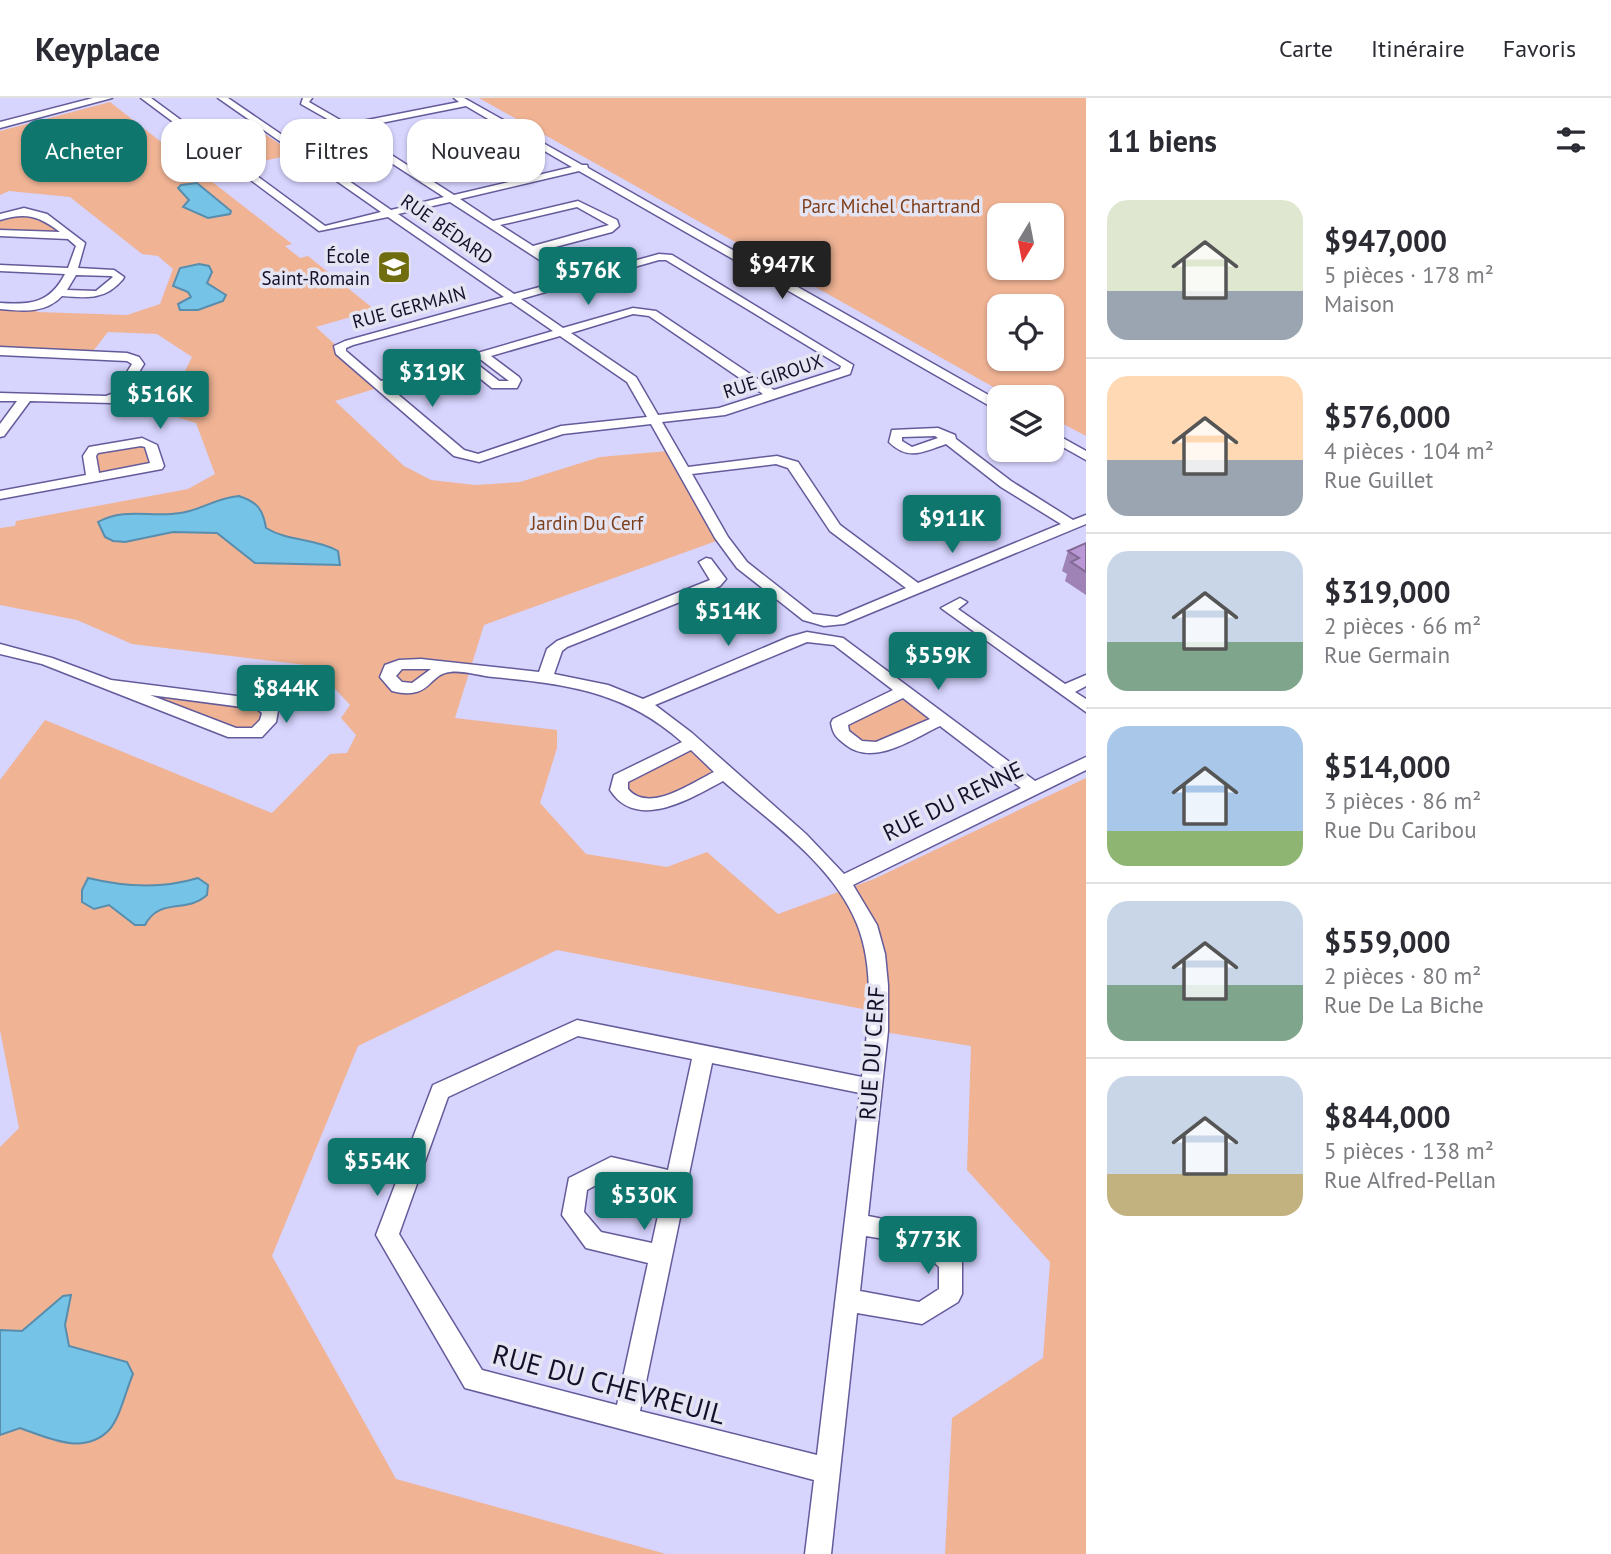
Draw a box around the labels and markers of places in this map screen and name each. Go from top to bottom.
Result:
pin: $947K [733,242,831,301]
place label: École Saint-Romain [261,244,370,290]
school or university icon: École Saint-Romain [375,248,413,286]
pin: $576K [539,248,637,307]
pin: $319K [383,350,481,409]
pin: $516K [111,372,209,431]
pin: $911K [903,496,1001,555]
pin: $514K [679,588,777,648]
pin: $559K [889,632,987,692]
pin: $844K [237,666,335,725]
pin: $554K [328,1138,426,1198]
pin: $530K [595,1172,693,1232]
pin: $773K [879,1216,977,1276]

